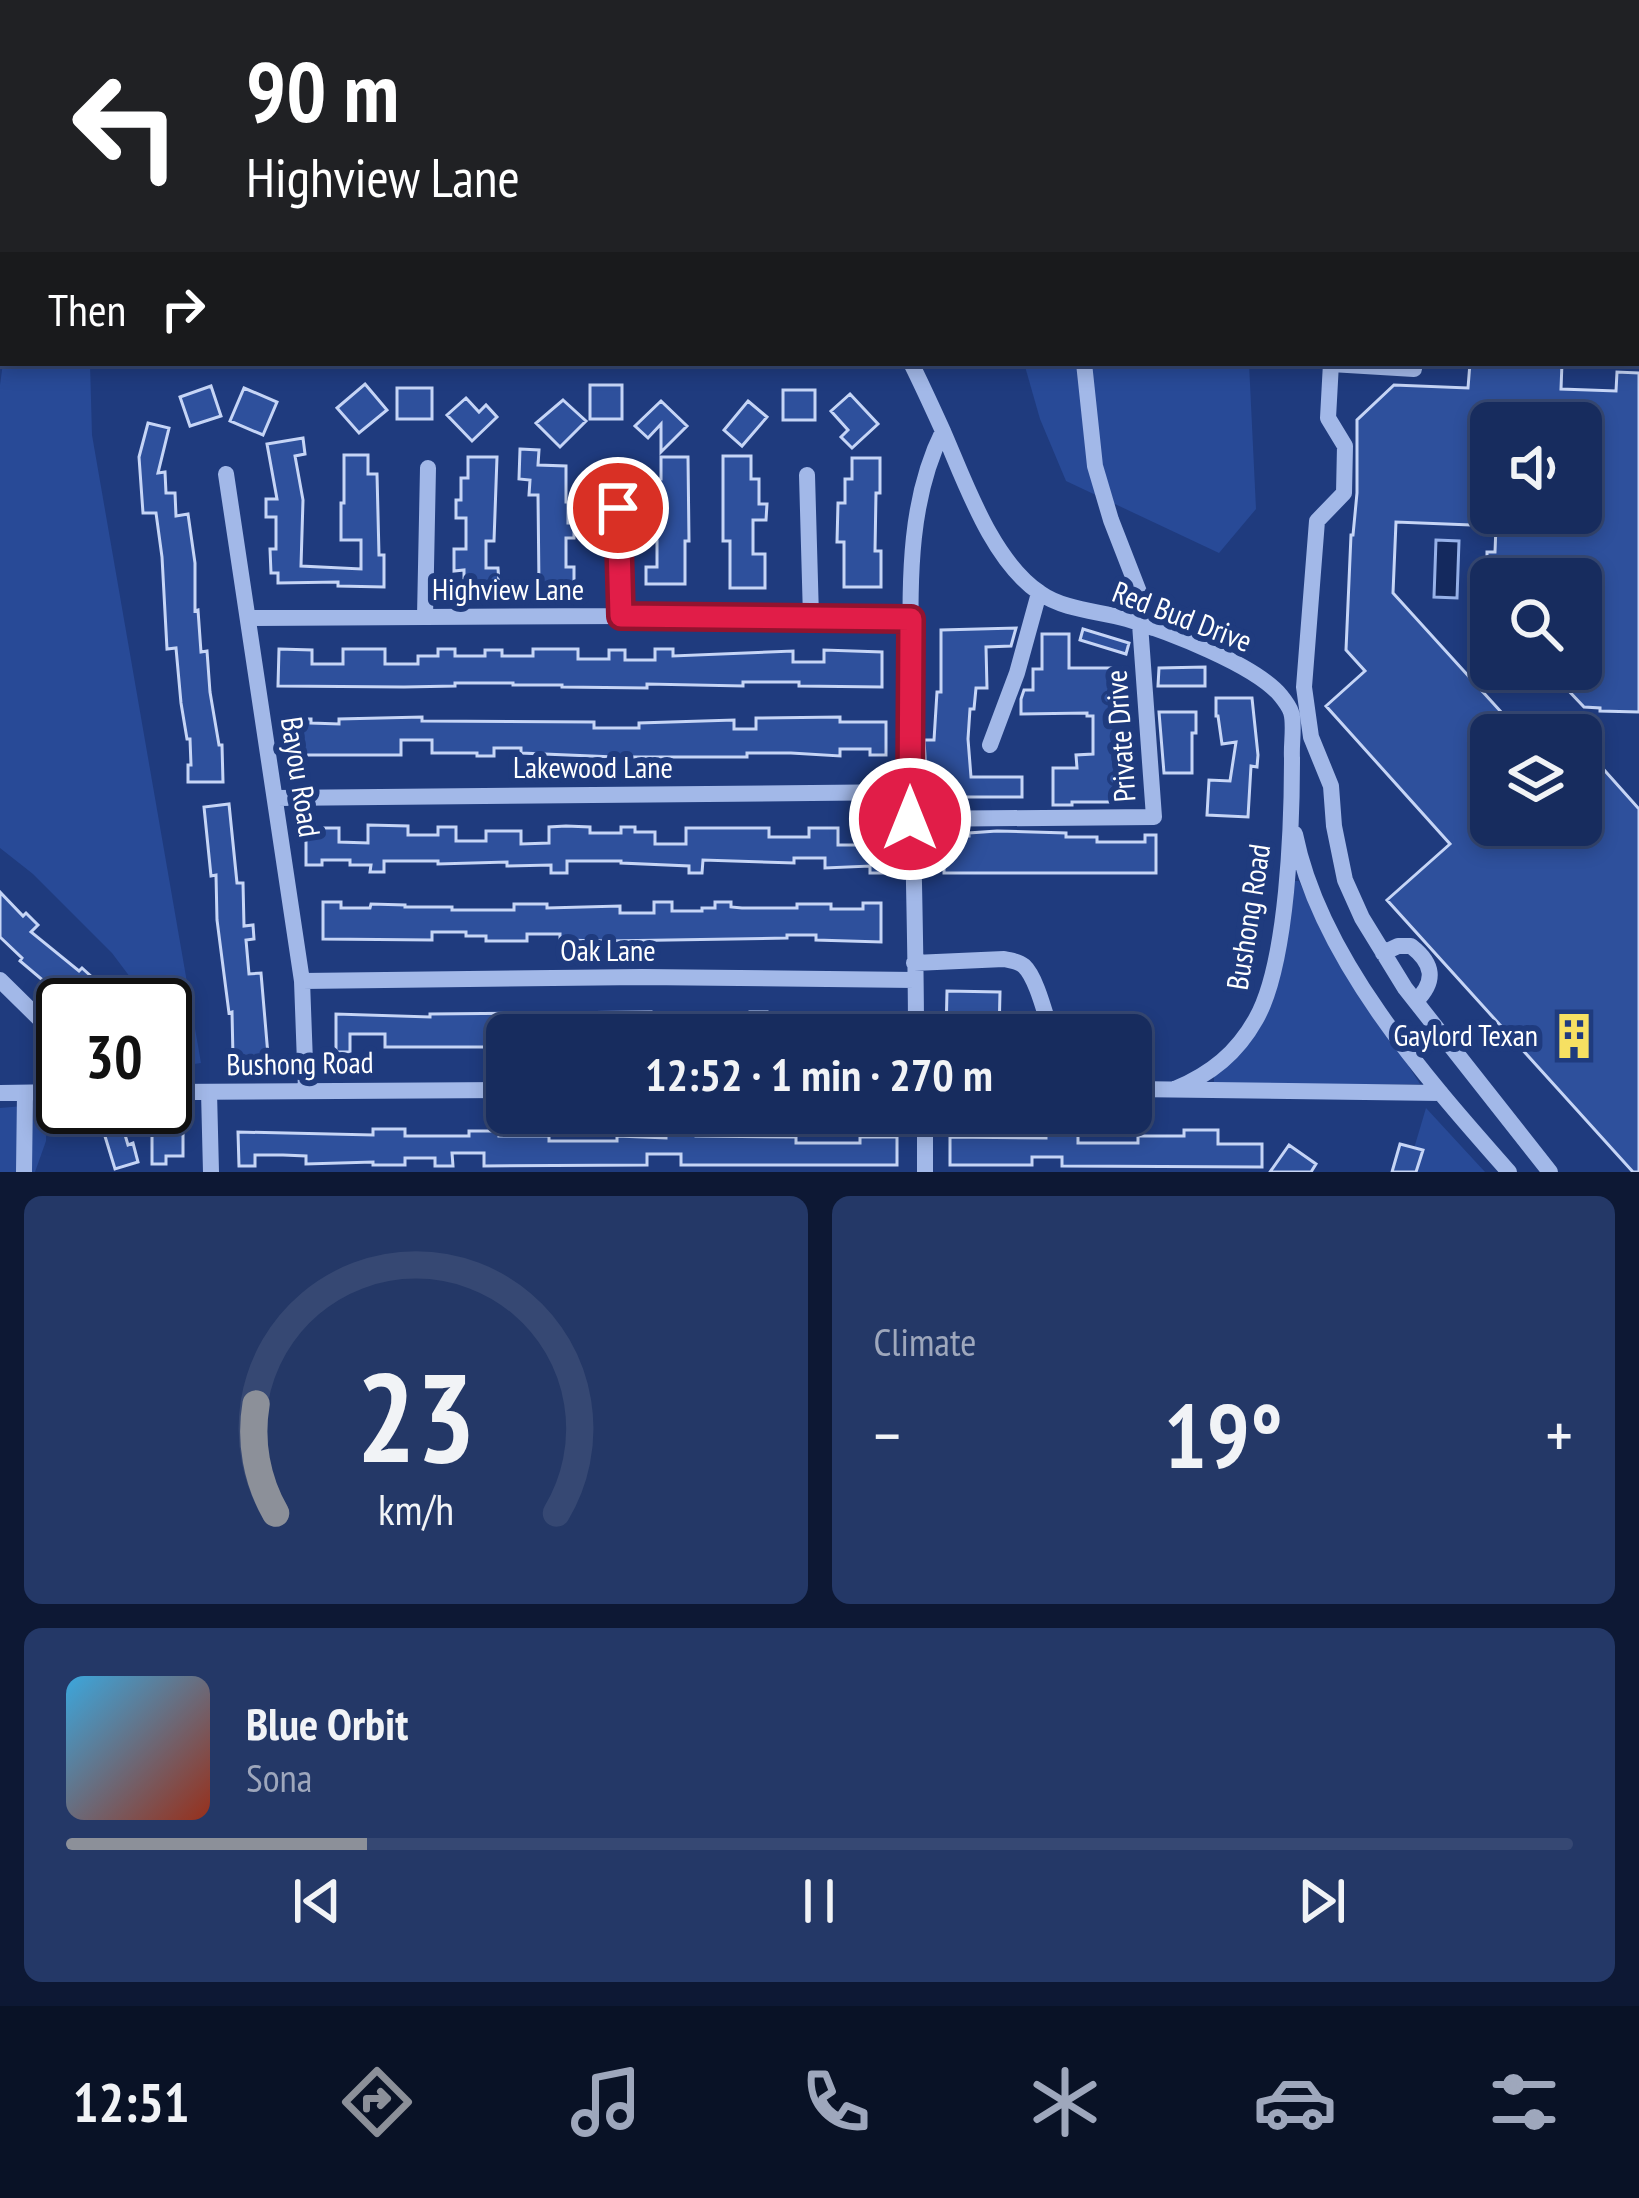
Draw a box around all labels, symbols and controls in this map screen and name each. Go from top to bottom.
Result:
text: 90 m [246,36,399,145]
icon: left [48,48,204,204]
text: Highview Lane [246,142,520,212]
icon: right [150,276,216,342]
text: Then [48,280,126,338]
map controls [1470,402,1602,846]
button: sound [1470,402,1602,534]
pin [567,457,669,559]
icon: arrive [585,475,651,541]
button: search [1470,558,1602,690]
street label: Highview Lane [432,569,584,608]
street label: Red Bud Drive [1107,571,1258,660]
street label: Private Drive [1095,669,1144,803]
street label: Bayou Road [273,714,330,840]
button: layers [1470,714,1602,846]
street label: Lakewood Lane [513,747,673,786]
position arrow [847,756,973,882]
street label: Bushong Road [1217,841,1278,992]
street label: Oak Lane [560,930,656,969]
speed limit sign: 30 [36,978,192,1134]
building icon: Gaylord Texan [1549,1011,1599,1061]
place label: Gaylord Texan [1394,1015,1538,1054]
street label: Bushong Road [226,1042,374,1083]
text: 12:52 · 1 min · 270 m [645,1045,993,1103]
text: Climate [874,1316,976,1367]
text: 23 [356,1335,475,1496]
text: 19° [1164,1376,1283,1493]
text: − [874,1392,901,1477]
text: + [1546,1392,1573,1477]
text: km/h [378,1481,454,1537]
text: Blue Orbit [246,1694,408,1752]
text: Sona [246,1752,312,1803]
icon: previous [284,1868,350,1934]
icon: pause [786,1868,852,1934]
icon: next [1289,1868,1355,1934]
icon: directions [335,2060,419,2144]
icon: music [564,2060,648,2144]
icon: phone [794,2060,878,2144]
icon: climate [1023,2060,1107,2144]
icon: car [1253,2060,1337,2144]
icon: filters [1482,2060,1566,2144]
text: 12:51 [73,2067,190,2137]

